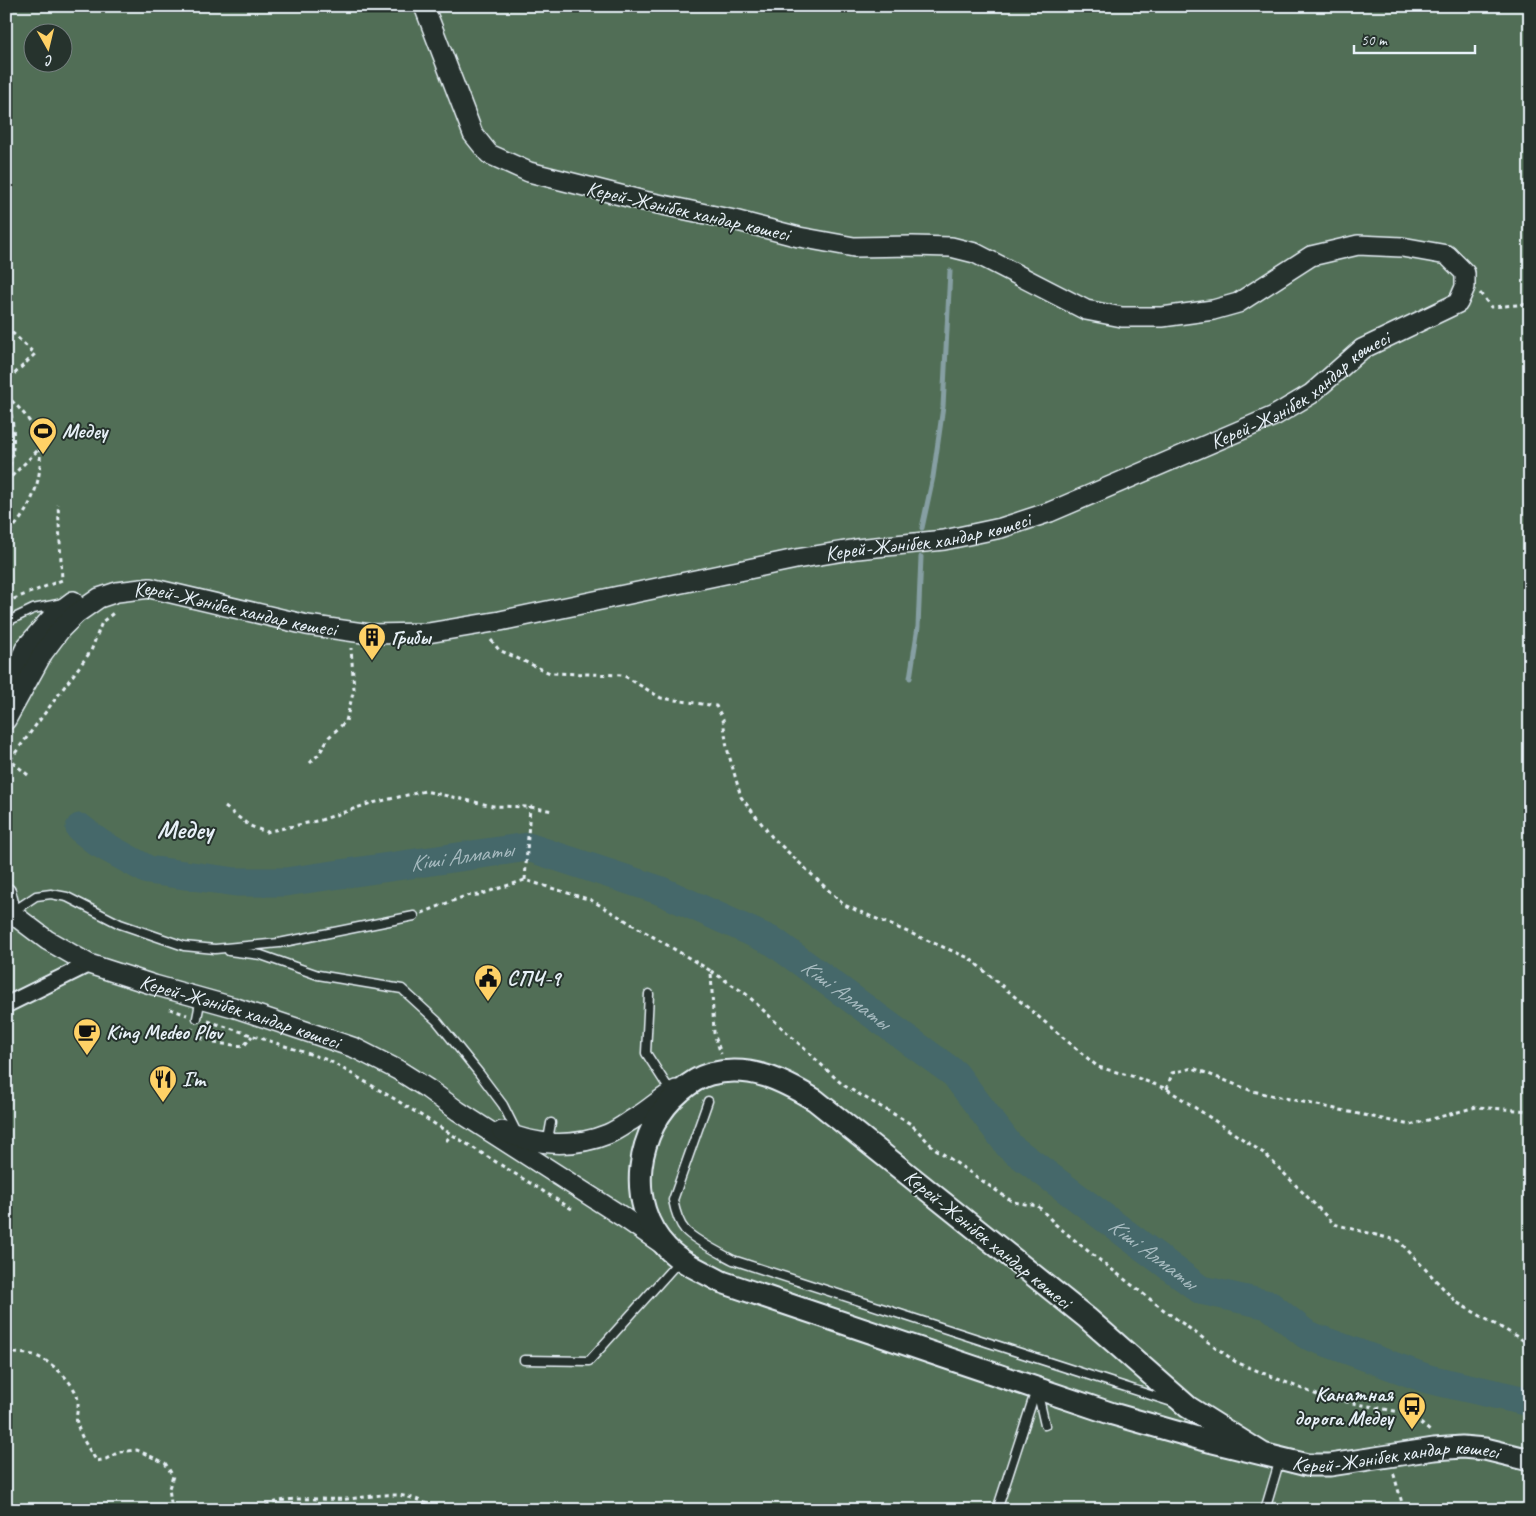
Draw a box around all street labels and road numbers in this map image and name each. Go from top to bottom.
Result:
street label: Керей-Жәнібек хандар көшесі [584,175,795,248]
street label: Керей-Жәнібек хандар көшесі [1206,323,1396,455]
street label: Керей-Жәнібек хандар көшесі [823,505,1037,567]
street label: Керей-Жәнібек хандар көшесі [132,575,341,643]
street label: Керей-Жәнібек хандар көшесі [137,968,346,1056]
street label: Керей-Жәнібек хандар көшесі [899,1163,1079,1316]
street label: Керей-Жәнібек хандар көшесі [1290,1434,1505,1479]

